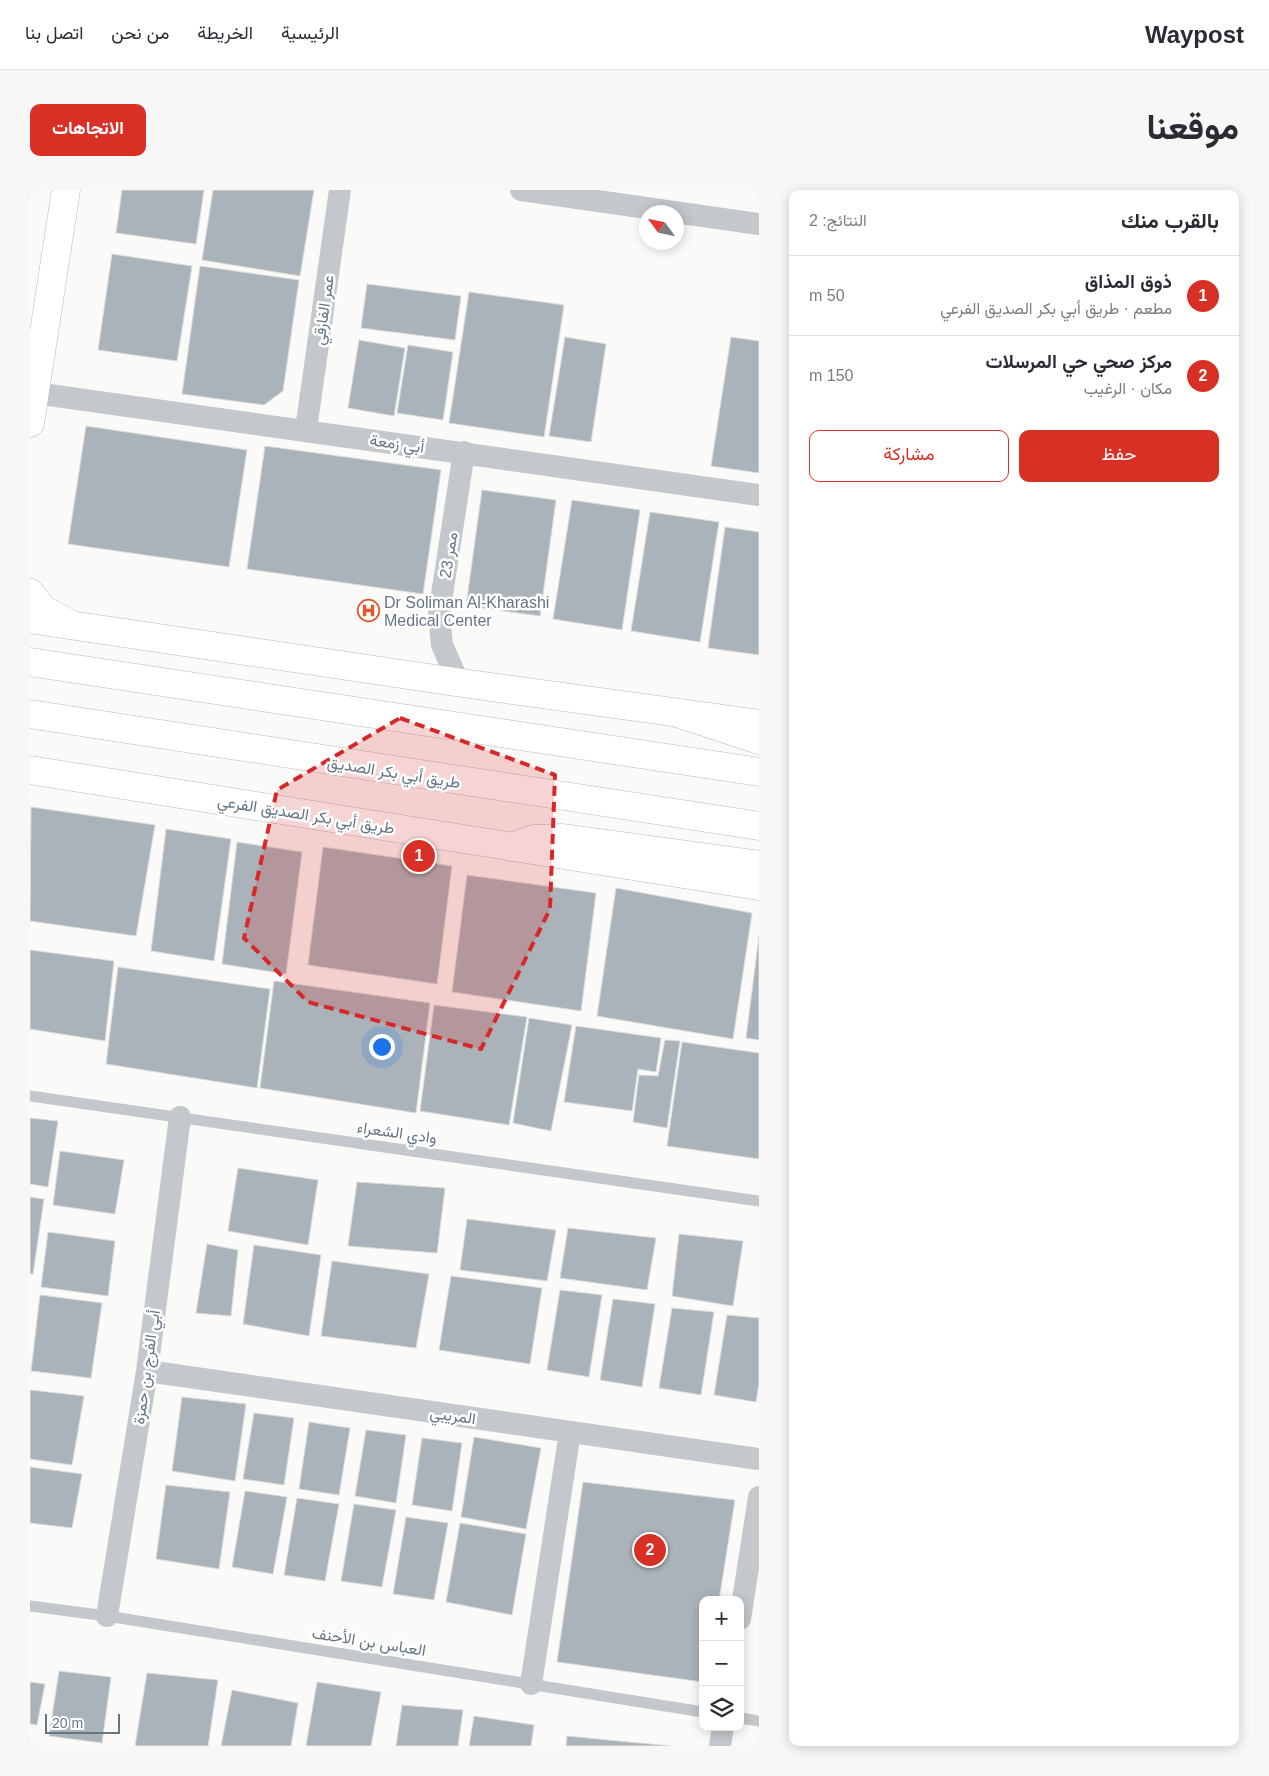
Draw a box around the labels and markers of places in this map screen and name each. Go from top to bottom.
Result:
place label: Dr Soliman Al-Kharashi Medical Center [384,594,549,629]
hospital icon: Dr Soliman Al-Kharashi Medical Center [356,599,380,623]
pin: 1 [403,837,435,875]
pin: 2 [634,1531,666,1569]

